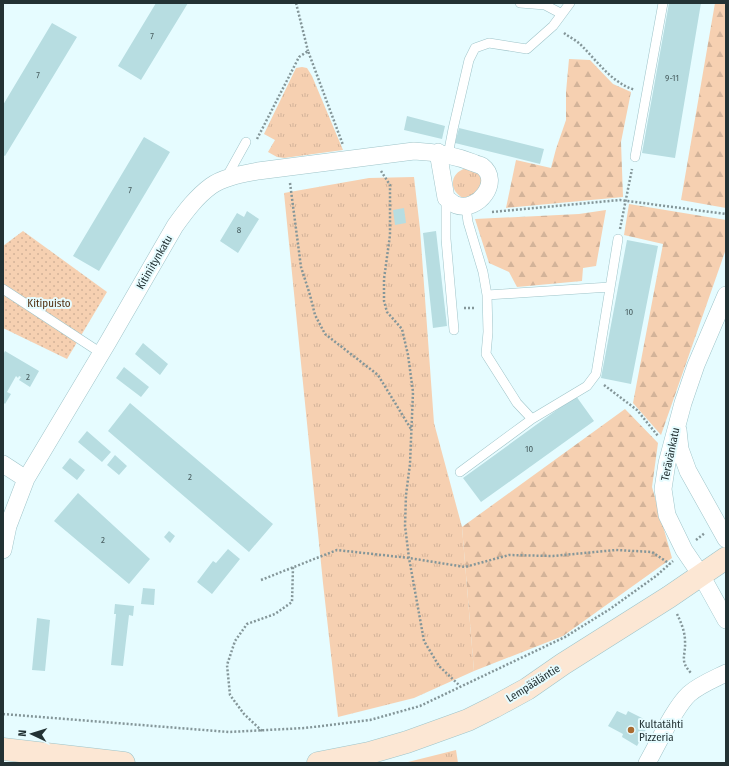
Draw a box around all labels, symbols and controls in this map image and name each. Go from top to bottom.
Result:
house number: 7 [150,31,154,41]
house number: 7 [36,70,40,80]
house number: 9-11 [665,73,679,83]
house number: 7 [128,185,132,195]
house number: 8 [237,225,242,235]
street label: Kitiniitynkatu [134,233,175,292]
park label: Kitipuisto [27,297,71,310]
house number: 10 [625,307,633,317]
house number: 2 [26,372,30,382]
street label: Terävänkatu [658,426,682,482]
house number: 10 [525,444,533,454]
house number: 2 [188,472,192,482]
house number: 2 [101,535,105,545]
street label: Lempääläntie [504,662,562,705]
north arrow [12,714,52,754]
place label: Kultatähti Pizzeria [639,718,684,744]
marker: Kultatähti Pizzeria [626,725,636,735]
text: N [16,730,29,737]

